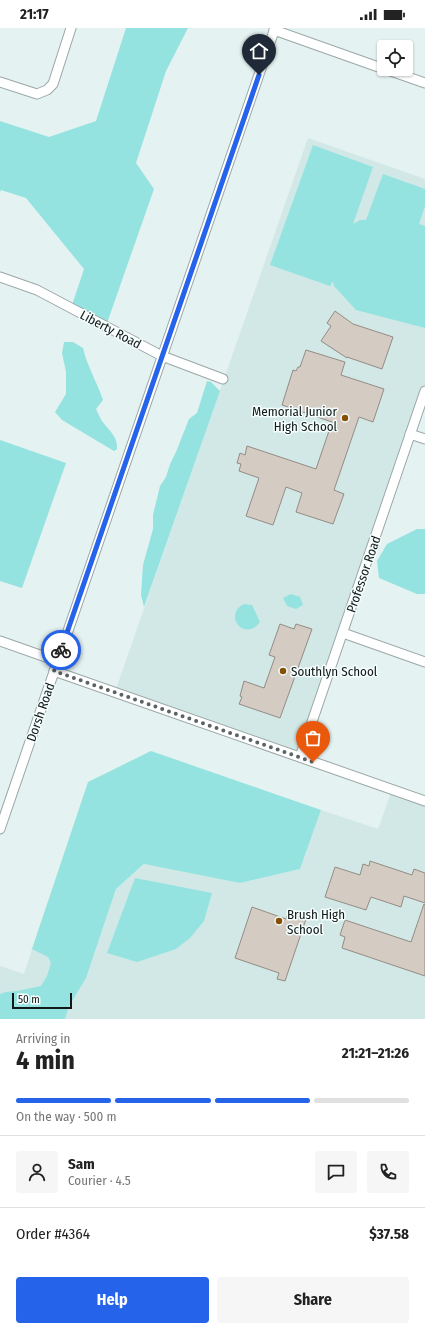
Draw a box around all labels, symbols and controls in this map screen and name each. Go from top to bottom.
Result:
text: 21:17 [20,5,49,23]
pin [242,34,276,75]
icon: home [248,40,270,62]
map controls [377,40,413,76]
button: locate [377,40,413,76]
street label: Liberty Road [78,307,144,352]
place label: Memorial Junior High School [252,404,338,434]
marker: Memorial Junior High School [340,413,350,423]
street label: Professor Road [343,534,384,615]
courier [41,630,81,670]
icon: bike [50,639,72,661]
place label: Southlyn School [291,664,378,679]
marker: Southlyn School [278,666,288,676]
street label: Dorsh Road [23,681,58,744]
pin [296,721,330,762]
icon: bag [302,727,324,749]
place label: Brush High School [287,907,345,937]
marker: Brush High School [274,916,284,926]
scale bar [12,991,72,1010]
text: 50 m [18,993,40,1006]
text: Arriving in [16,1031,70,1046]
text: 21:21–21:26 [342,1044,409,1062]
text: 4 min [16,1045,75,1076]
text: On the way · 500 m [16,1109,116,1124]
button: person [16,1151,58,1193]
button: chat [315,1151,357,1193]
button: phone [367,1151,409,1193]
text: Sam [68,1155,95,1173]
text: Courier · 4.5 [68,1173,131,1188]
text: Order #4364 [16,1225,90,1243]
text: $37.58 [369,1225,409,1243]
button: Help [16,1277,209,1323]
button: Share [217,1277,409,1323]

